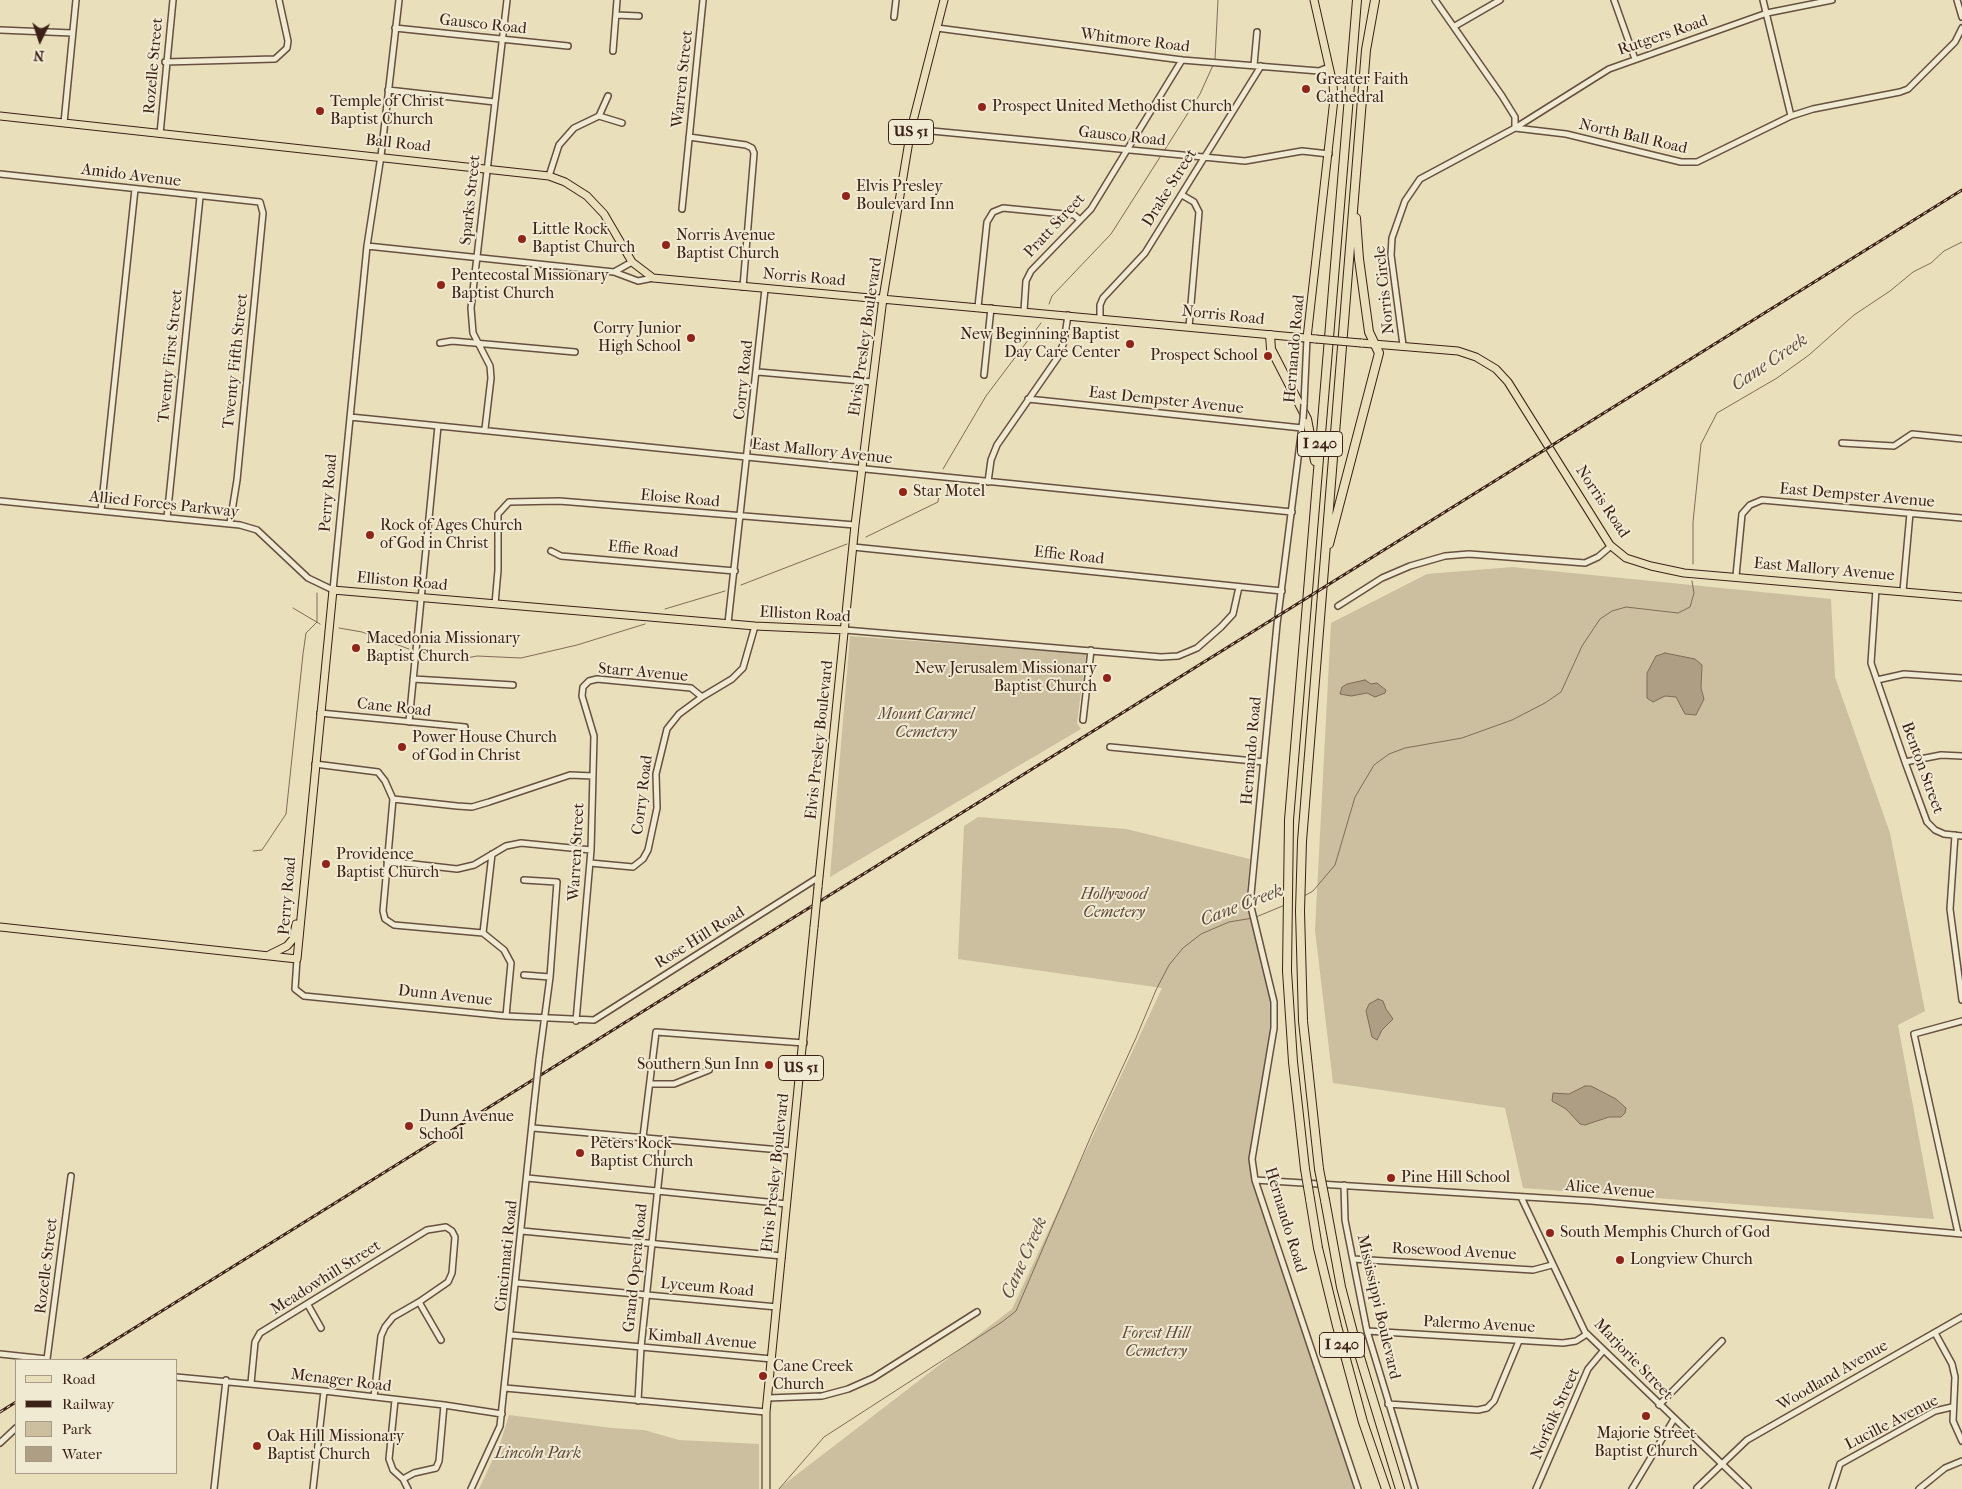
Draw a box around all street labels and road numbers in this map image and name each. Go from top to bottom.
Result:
street label: Gausco Road [438,11,528,39]
street label: Rutgers Road [1615,12,1711,60]
street label: Rozelle Street [140,17,168,115]
street label: Whitmore Road [1079,25,1191,57]
street label: Warren Street [668,29,698,129]
street label: North Ball Road [1577,115,1689,159]
road number: US 51 [888,120,934,144]
street label: Gausco Road [1077,123,1167,151]
street label: Ball Road [364,131,432,157]
street label: Drake Street [1139,146,1201,230]
street label: Sparks Street [457,154,485,246]
street label: Amido Avenue [80,160,182,192]
street label: Pratt Street [1020,190,1090,262]
street label: Norris Circle [1371,245,1399,335]
street label: Elvis Presley Boulevard [845,256,887,418]
street label: Norris Road [762,265,846,291]
street label: Twenty First Street [154,288,188,424]
street label: Twenty Fifth Street [219,293,253,429]
street label: Hernando Road [1281,294,1309,404]
street label: Norris Road [1181,302,1265,330]
street label: Corry Road [730,339,758,421]
street label: East Dempster Avenue [1088,383,1244,419]
road number: I 240 [1298,432,1342,456]
street label: East Mallory Avenue [751,435,893,469]
street label: Perry Road [316,453,342,533]
street label: Norris Road [1571,462,1633,542]
street label: East Dempster Avenue [1779,480,1935,512]
street label: Eloise Road [639,486,721,512]
street label: Allied Forces Parkway [88,488,240,522]
street label: Effie Road [607,537,679,563]
street label: Effie Road [1033,543,1105,569]
street label: East Mallory Avenue [1753,554,1895,586]
street label: Elliston Road [356,568,448,596]
street label: Elliston Road [759,603,851,627]
street label: Elvis Presley Boulevard [802,659,838,821]
street label: Starr Avenue [597,660,689,686]
street label: Cane Road [356,695,432,721]
street label: Hernando Road [1238,696,1266,806]
street label: Benton Street [1897,720,1947,816]
street label: Corry Road [629,754,657,836]
street label: Warren Street [565,802,589,902]
street label: Perry Road [275,856,301,936]
street label: Rose Hill Road [652,903,748,973]
street label: Dunn Avenue [397,981,493,1011]
road number: US 51 [778,1056,824,1080]
street label: Elvis Presley Boulevard [758,1092,794,1254]
street label: Hernando Road [1260,1165,1310,1275]
street label: Alice Avenue [1565,1177,1655,1203]
street label: Cincinnati Road [492,1199,522,1313]
street label: Grand Opera Road [620,1203,652,1333]
street label: Rozelle Street [32,1217,62,1315]
street label: Mississippi Boulevard [1352,1233,1404,1381]
street label: Meadowhill Street [267,1236,385,1320]
street label: Rosewood Avenue [1391,1239,1517,1265]
street label: Lyceum Road [659,1274,755,1302]
street label: Palermo Avenue [1422,1312,1536,1338]
street label: Marjorie Street [1589,1315,1677,1405]
street label: Kimball Avenue [647,1326,757,1354]
road number: I 240 [1320,1332,1364,1358]
street label: Woodland Avenue [1774,1337,1892,1415]
street label: Menager Road [290,1365,392,1397]
street label: Norfolk Street [1527,1365,1585,1463]
street label: Lucille Avenue [1842,1391,1942,1455]

